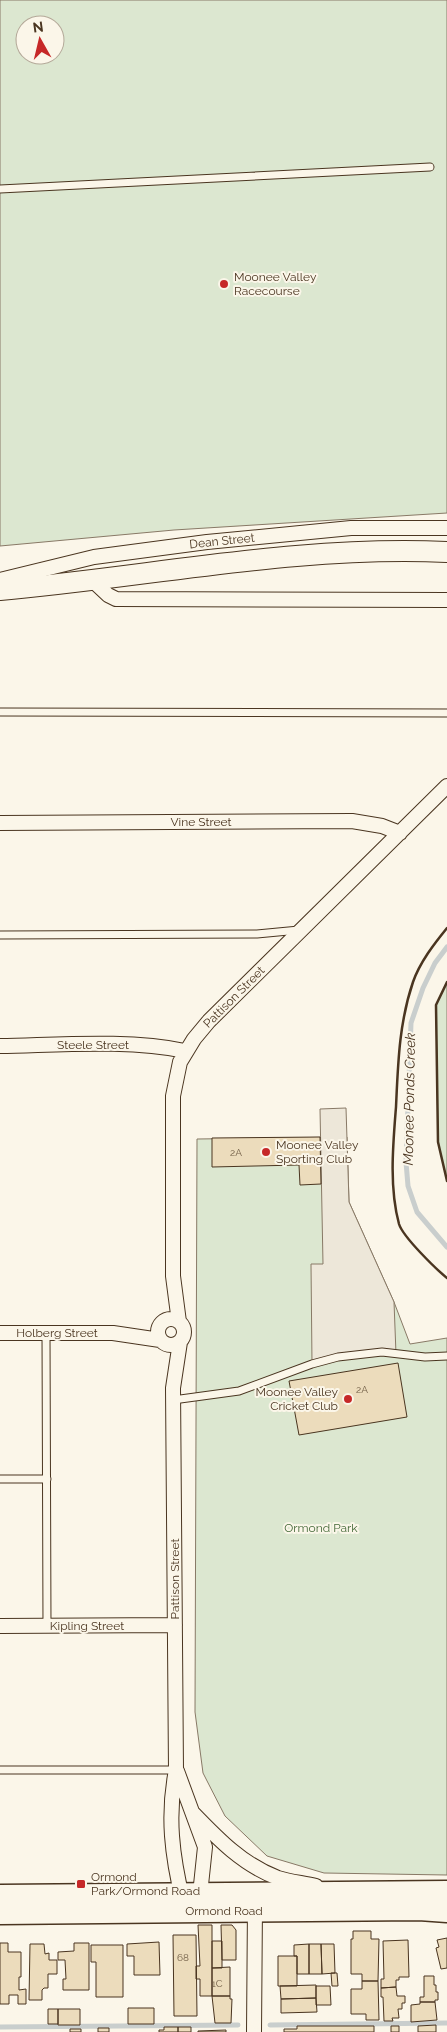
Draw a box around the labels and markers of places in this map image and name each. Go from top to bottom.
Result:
place label: Moonee Valley Racecourse [234,270,317,298]
marker: Moonee Valley Racecourse [218,278,230,290]
place label: Moonee Valley Sporting Club [276,1138,359,1166]
marker: Moonee Valley Sporting Club [260,1146,272,1158]
place label: Moonee Valley Cricket Club [256,1385,338,1413]
marker: Moonee Valley Cricket Club [342,1393,354,1405]
place label: Ormond Park/Ormond Road [91,1870,200,1898]
marker: Ormond Park/Ormond Road [75,1878,87,1890]

